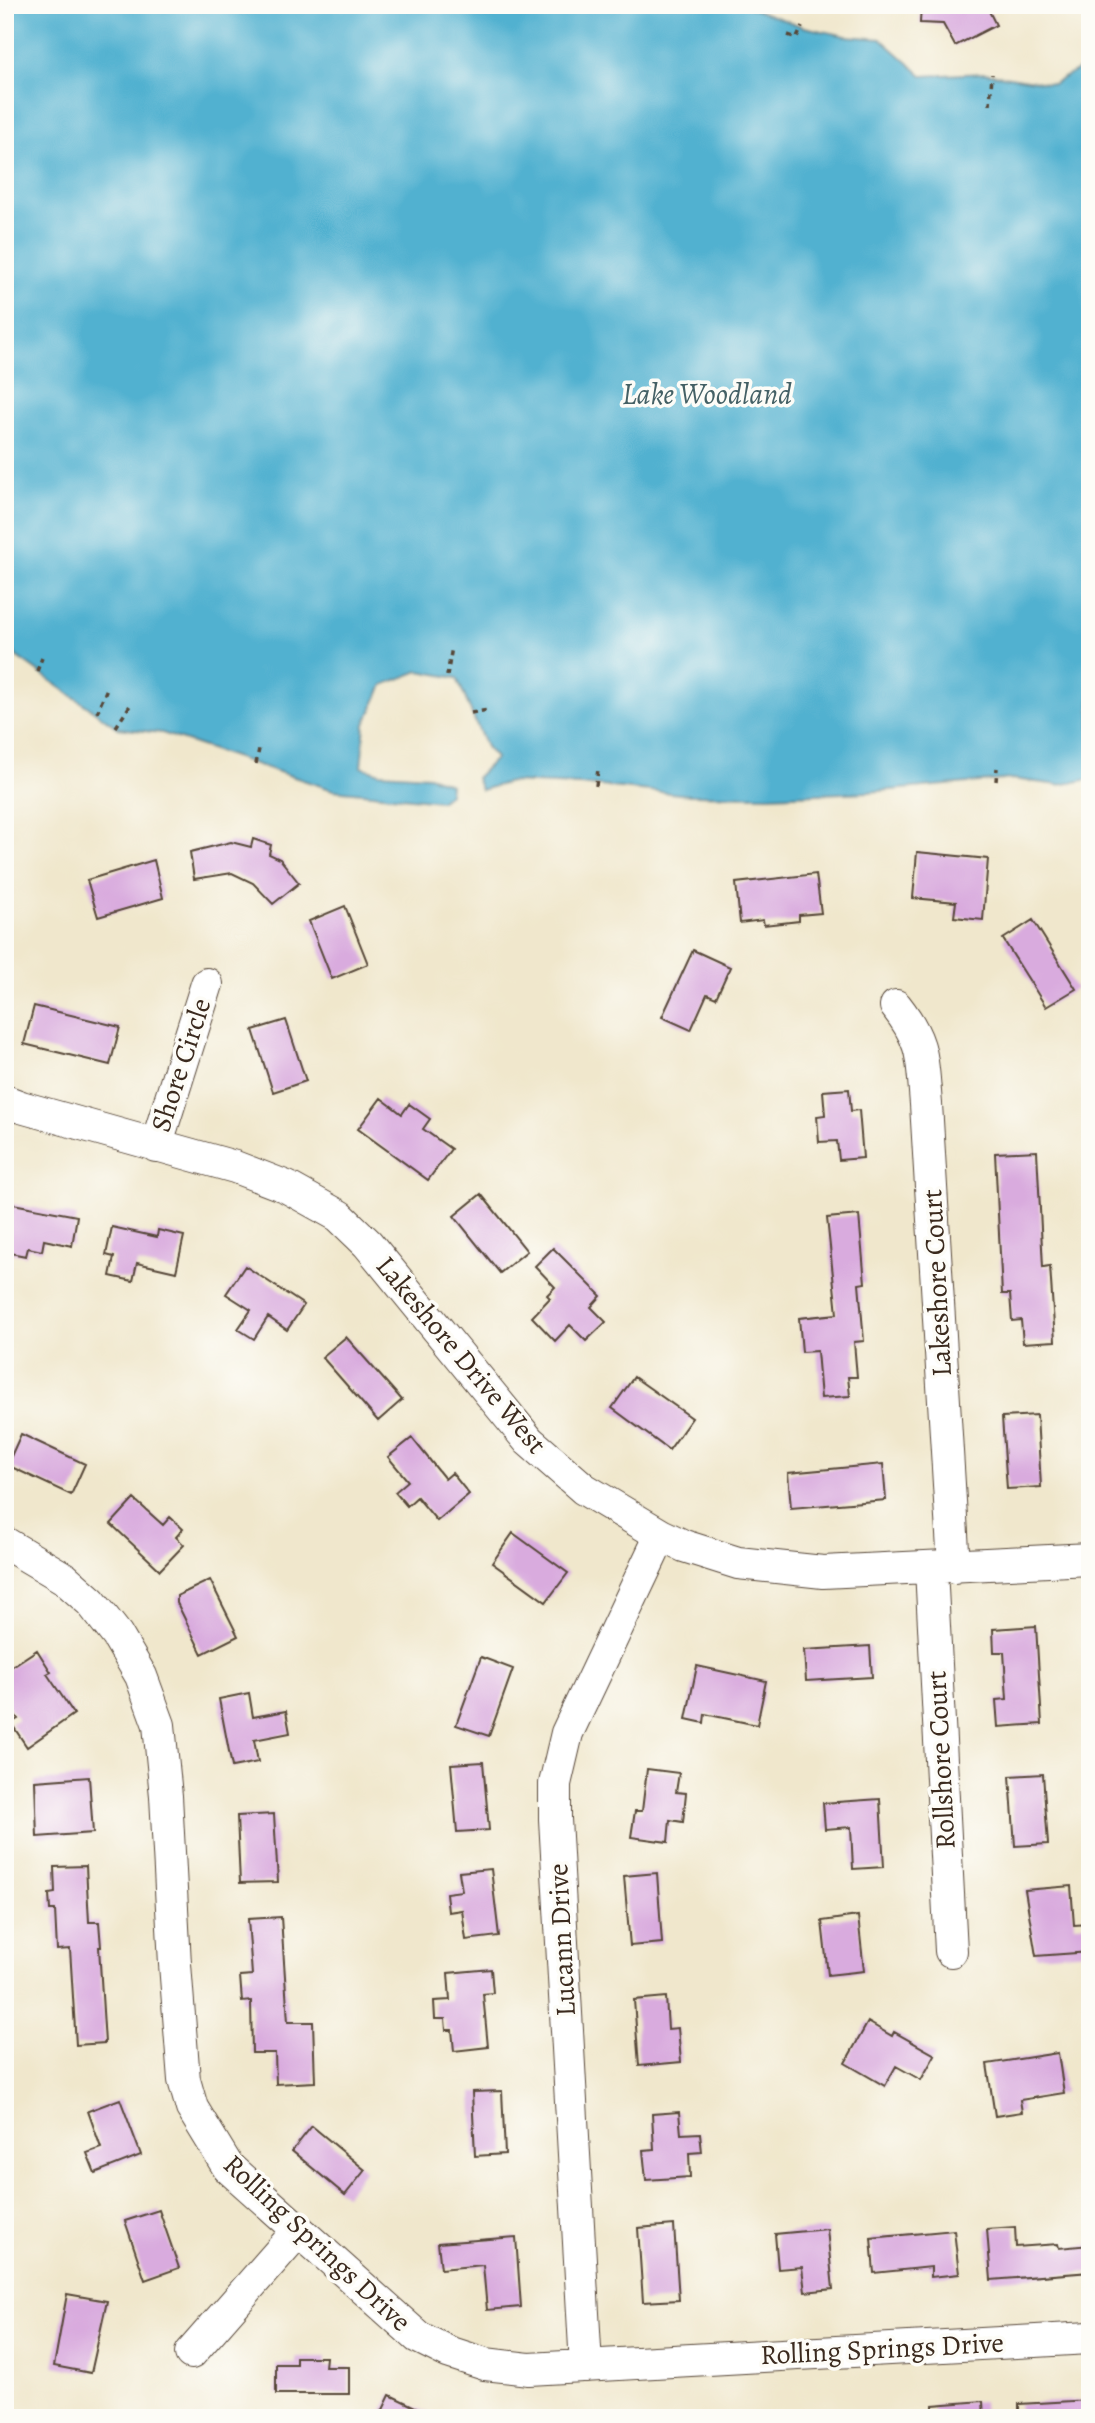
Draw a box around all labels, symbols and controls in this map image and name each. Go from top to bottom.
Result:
water label: Lake Woodland [622,374,792,414]
street label: Shore Circle [142,993,220,1137]
street label: Lakeshore Court [913,1188,961,1378]
street label: Lakeshore Drive West [367,1248,555,1462]
street label: Rollshore Court [917,1670,965,1850]
street label: Lucann Drive [539,1863,585,2017]
street label: Rolling Springs Drive [215,2146,419,2340]
street label: Rolling Springs Drive [759,2324,1005,2374]

